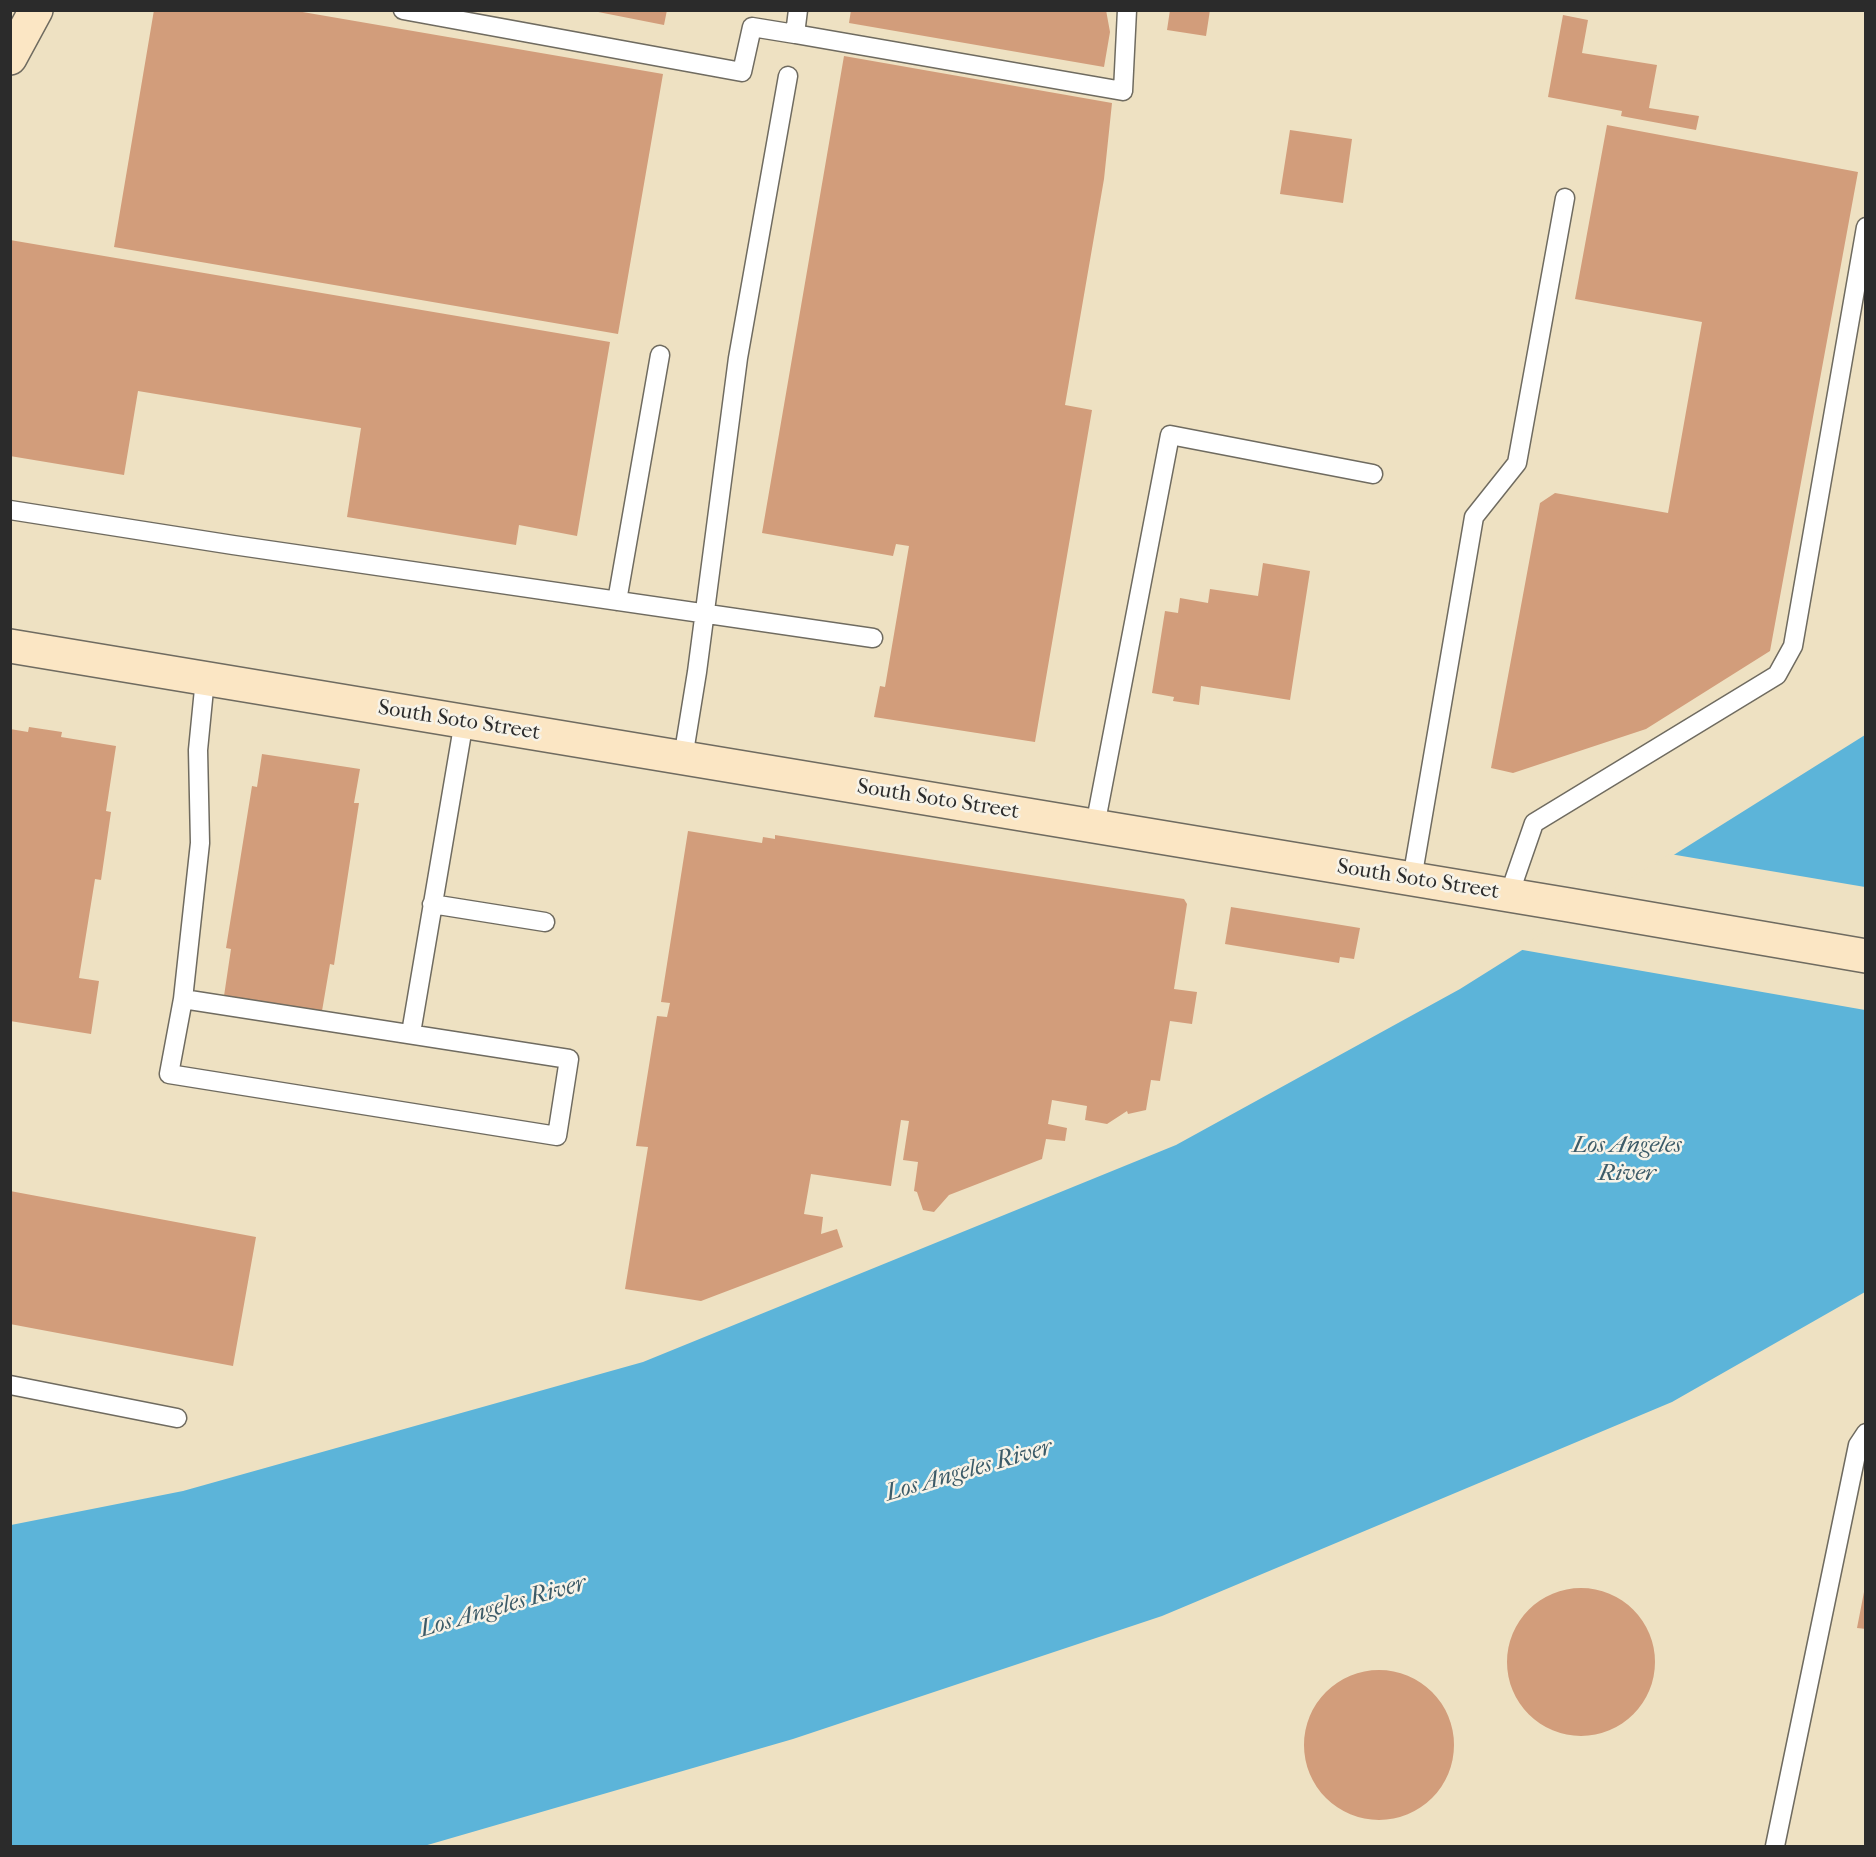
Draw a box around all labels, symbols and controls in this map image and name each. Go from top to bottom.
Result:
street label: South Soto Street [376,695,542,747]
street label: South Soto Street [855,774,1021,826]
street label: South Soto Street [1335,854,1501,906]
water label: Los Angeles River [1572,1132,1682,1188]
water label: Los Angeles River [882,1433,1056,1509]
water label: Los Angeles River [416,1569,590,1645]

